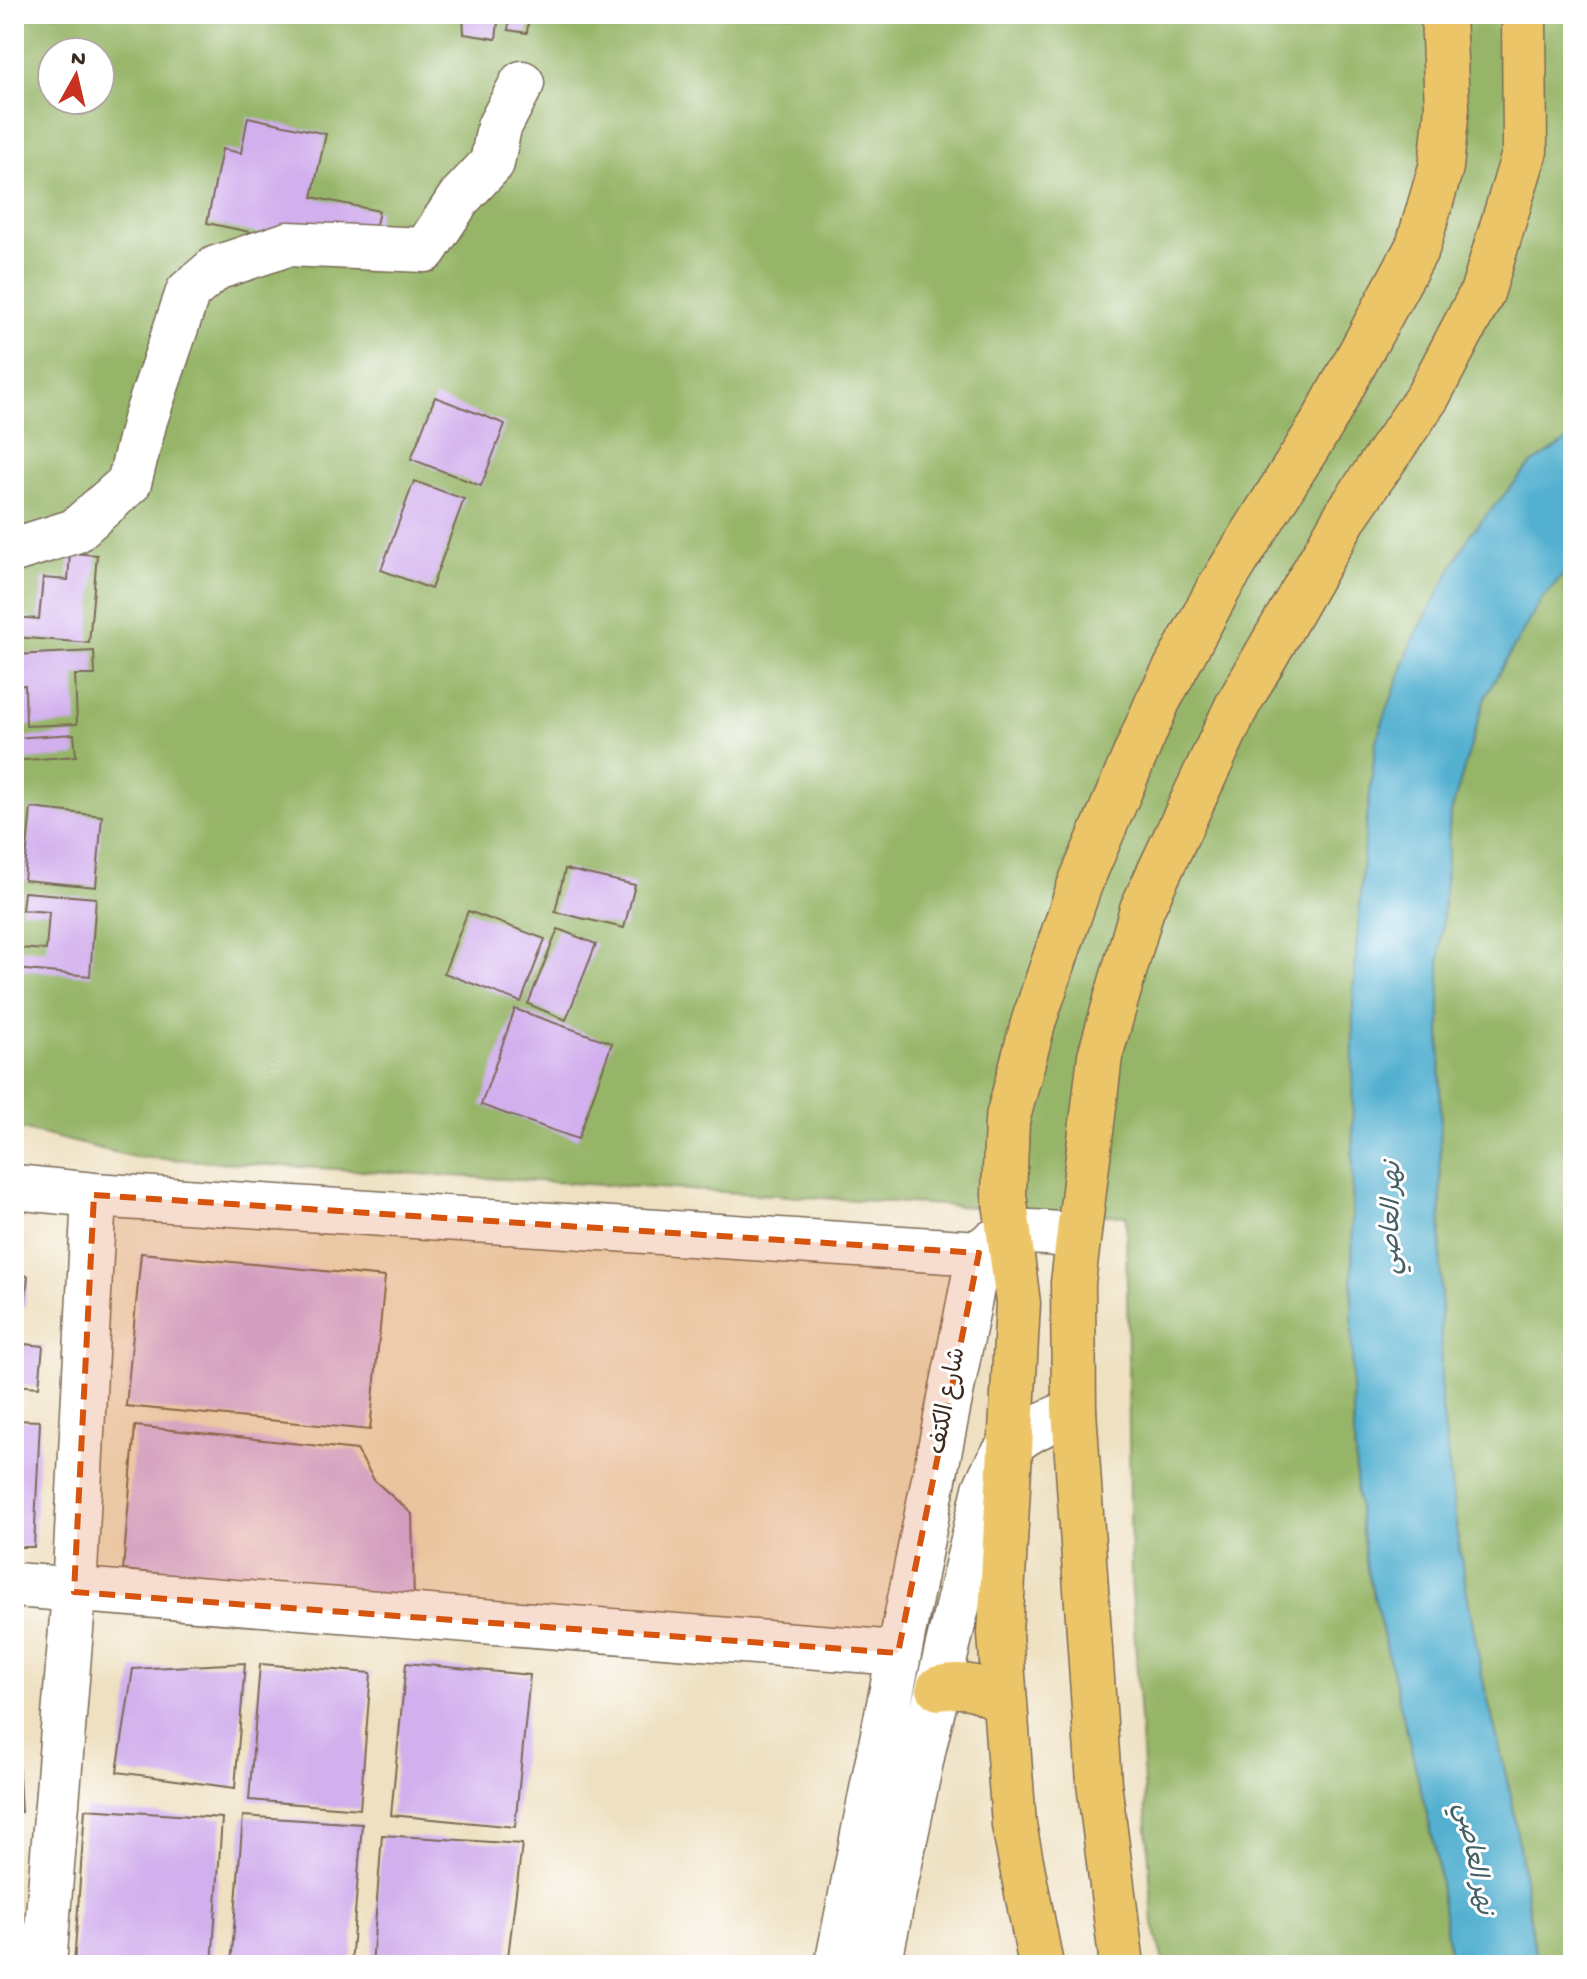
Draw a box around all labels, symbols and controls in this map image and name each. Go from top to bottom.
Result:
north arrow [36,36,116,116]
text: N [69,46,87,74]
water label: نهر العاصي [1377,1158,1414,1275]
street label: شارع الكتف [924,1345,974,1457]
water label: نهر العاصي [1443,1800,1500,1921]

